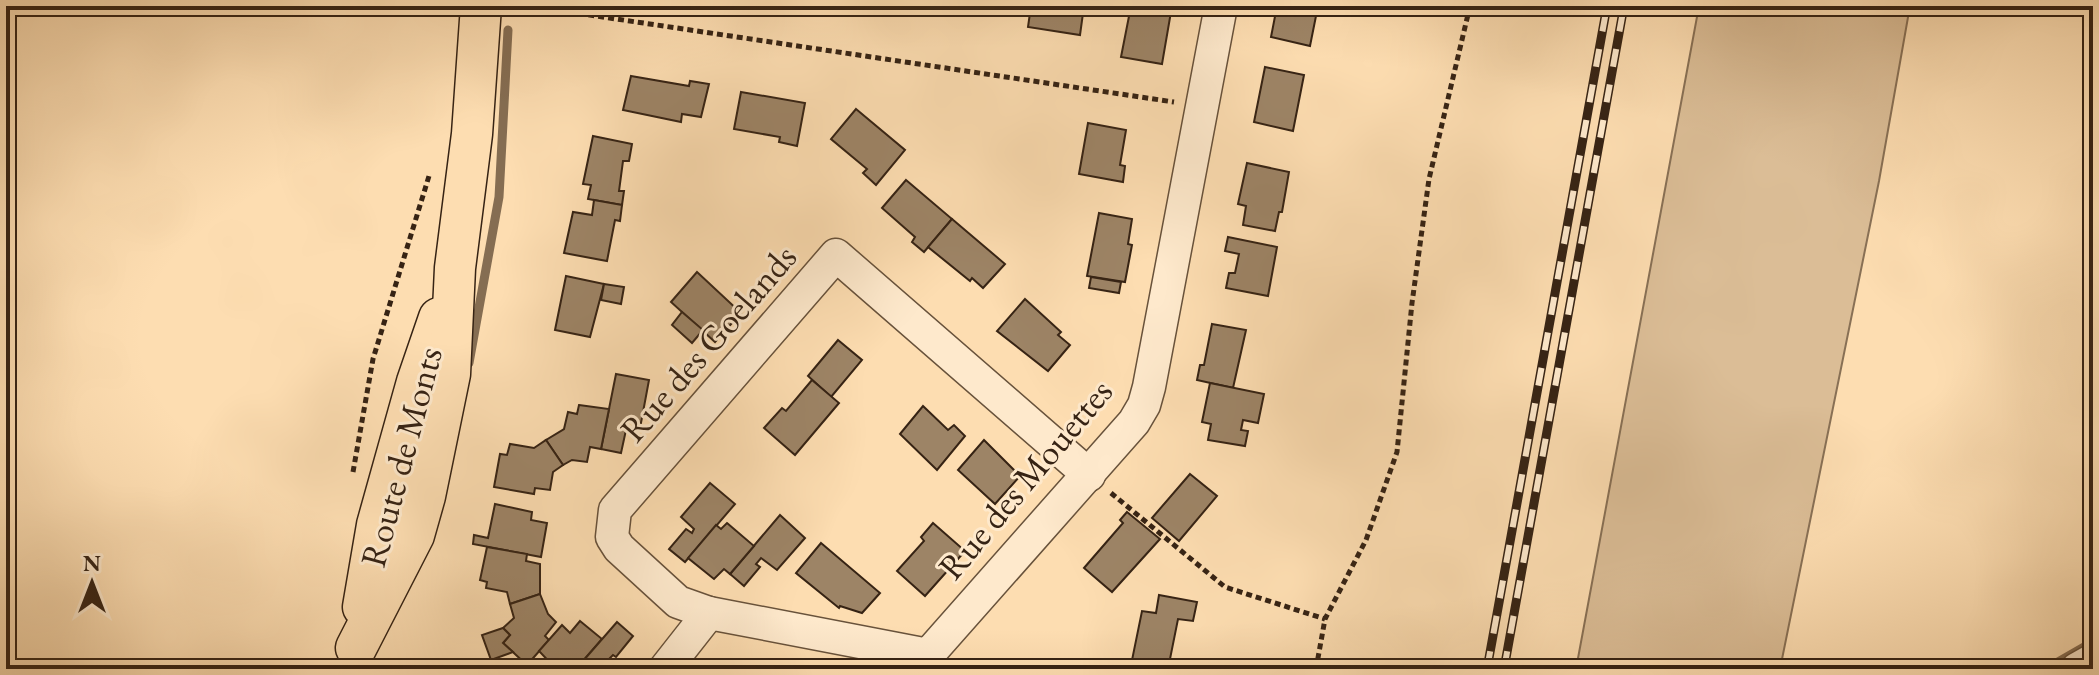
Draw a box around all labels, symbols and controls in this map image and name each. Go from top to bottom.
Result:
street label: Rue des Goelands [609,234,807,452]
street label: Route de Monts [349,342,453,572]
street label: Rue des Mouettes [927,369,1123,589]
north arrow [52,543,132,623]
text: N [83,549,101,578]

